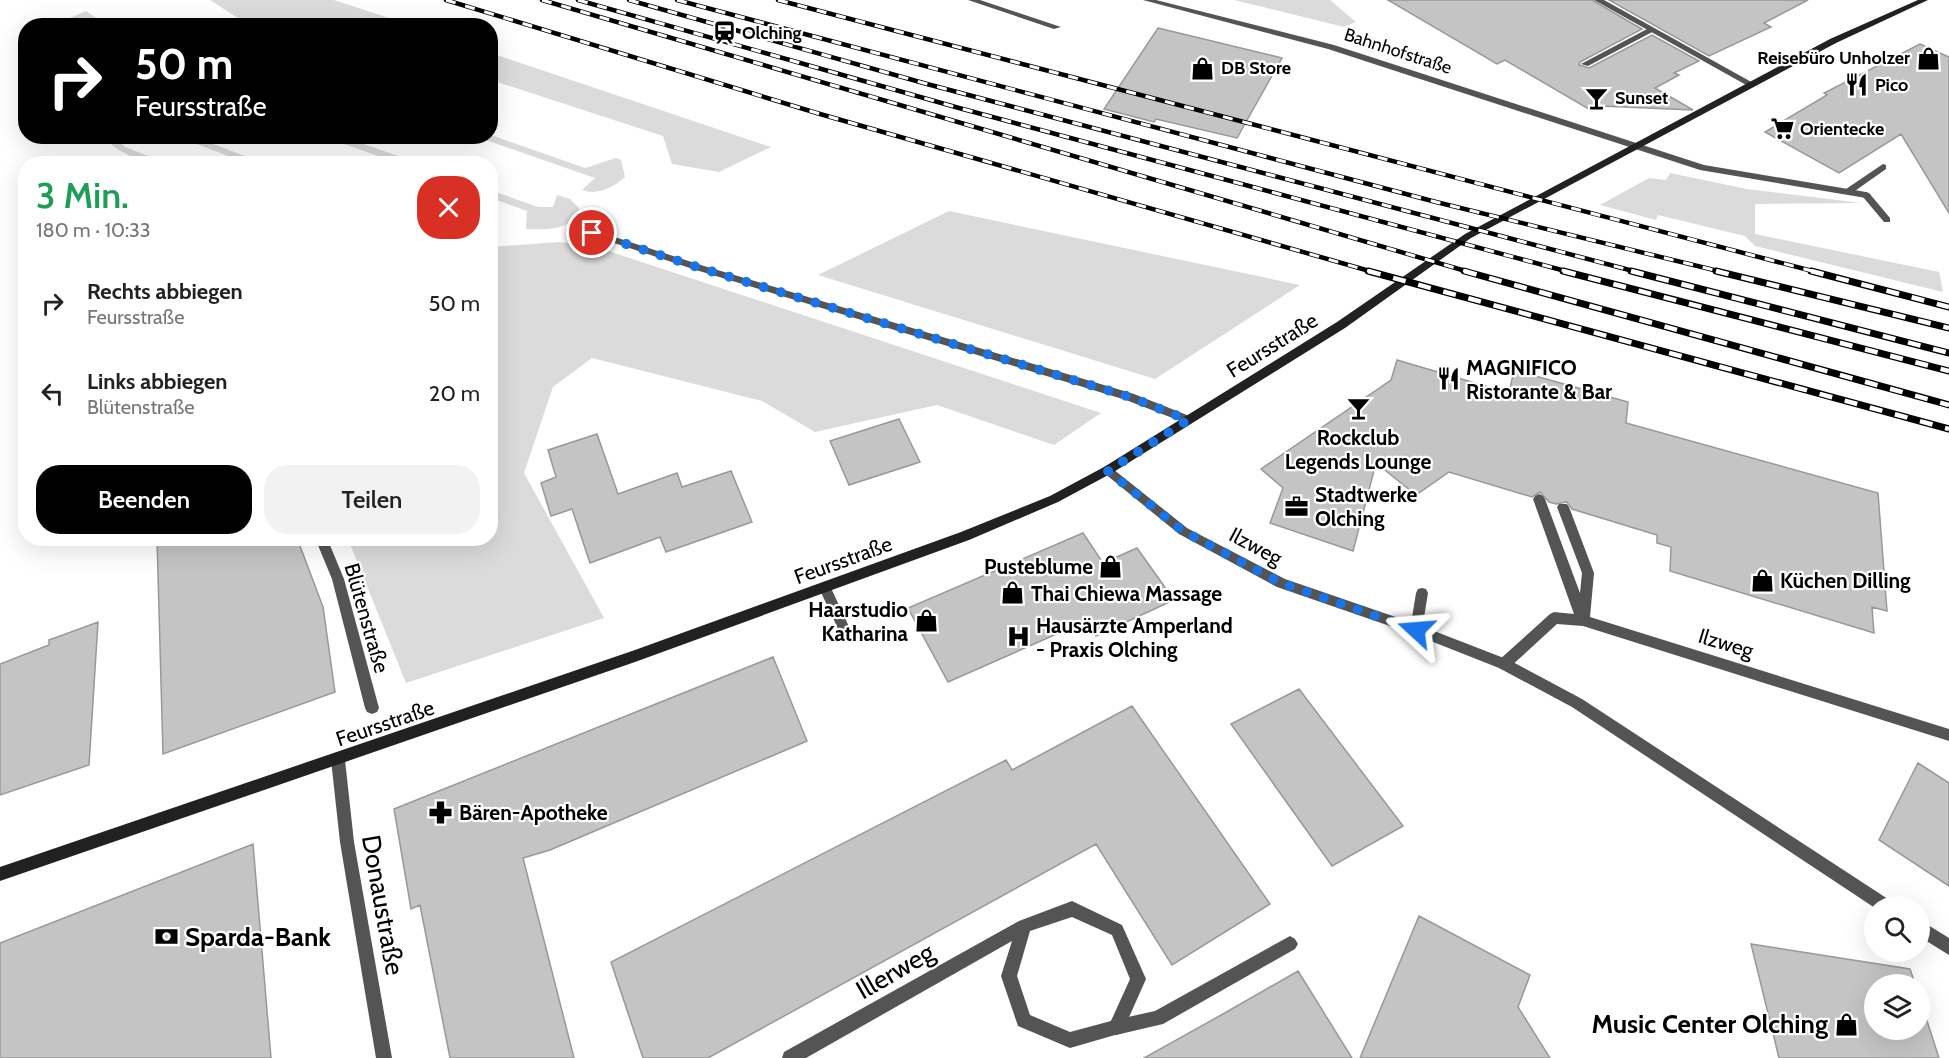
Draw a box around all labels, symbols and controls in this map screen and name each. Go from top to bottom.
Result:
station icon: Olching [711,20,737,46]
place label: Olching [742,22,802,44]
street label: Bahnhofstraße [1341,23,1455,79]
text: 50 m [135,38,233,90]
icon: right [36,42,114,120]
shop icon: Reisebüro Unholzer [1915,45,1941,71]
place label: Reisebüro Unholzer [1757,47,1910,69]
shop icon: DB Store [1190,55,1216,81]
place label: DB Store [1221,57,1291,79]
restaurant icon: Pico [1844,72,1870,98]
place label: Pico [1875,74,1908,96]
bar icon: Sunset [1584,85,1610,111]
place label: Sunset [1615,87,1668,109]
text: Feursstraße [135,90,266,123]
supermarket icon: Orientecke [1769,116,1795,142]
place label: Orientecke [1800,118,1884,140]
text: 3 Min. [36,173,129,217]
button: close [417,176,480,239]
pin [566,207,617,258]
icon: arrive [575,216,608,249]
text: 180 m · 10:33 [36,218,151,242]
text: Rechts abbiegen [87,278,243,305]
icon: right [36,287,69,320]
text: 50 m [428,290,480,317]
text: Feursstraße [87,305,184,329]
street label: Feursstraße [1222,307,1322,383]
place label: MAGNIFICO Ristorante & Bar [1466,355,1612,404]
restaurant icon: MAGNIFICO Ristorante & Bar [1435,366,1461,392]
text: Links abbiegen [87,368,227,395]
icon: left [36,377,69,410]
text: 20 m [429,380,480,407]
text: Blütenstraße [87,395,195,419]
bar icon: Rockclub Legends Lounge [1345,396,1371,422]
place label: Rockclub Legends Lounge [1285,425,1431,474]
button: Beenden [36,465,252,534]
button: Teilen [264,465,480,534]
place label: Stadtwerke Olching [1315,482,1417,531]
office icon: Stadtwerke Olching [1284,493,1310,519]
street label: Ilzweg [1225,522,1287,571]
street label: Feursstraße [791,531,896,589]
shop icon: Pusteblume [1098,553,1124,579]
place label: Pusteblume [984,554,1093,579]
street label: Blütenstraße [339,560,395,676]
shop icon: Küchen Dilling [1749,567,1775,593]
place label: Küchen Dilling [1780,568,1911,593]
shop icon: Thai Chiewa Massage [1000,580,1026,606]
place label: Thai Chiewa Massage [1031,581,1222,606]
place label: Haarstudio Katharina [808,597,909,646]
position arrow [1384,598,1448,662]
shop icon: Haarstudio Katharina [913,608,939,634]
place label: Hausärzte Amperland - Praxis Olching [1036,613,1233,662]
street label: Ilzweg [1695,623,1757,663]
hospital icon: Hausärzte Amperland - Praxis Olching [1005,624,1031,650]
street label: Feursstraße [333,694,438,751]
pharmacy icon: Bären-Apotheke [428,799,454,825]
place label: Bären-Apotheke [459,800,608,825]
street label: Donaustraße [355,832,411,978]
map controls [1864,896,1930,1040]
button: search [1864,896,1930,962]
place label: Sparda-Bank [185,921,331,953]
bank icon: Sparda-Bank [154,924,180,950]
street label: Illerweg [850,935,941,1006]
button: layers [1864,974,1930,1040]
place label: Music Center Olching [1591,1008,1828,1040]
shop icon: Music Center Olching [1833,1011,1859,1037]

